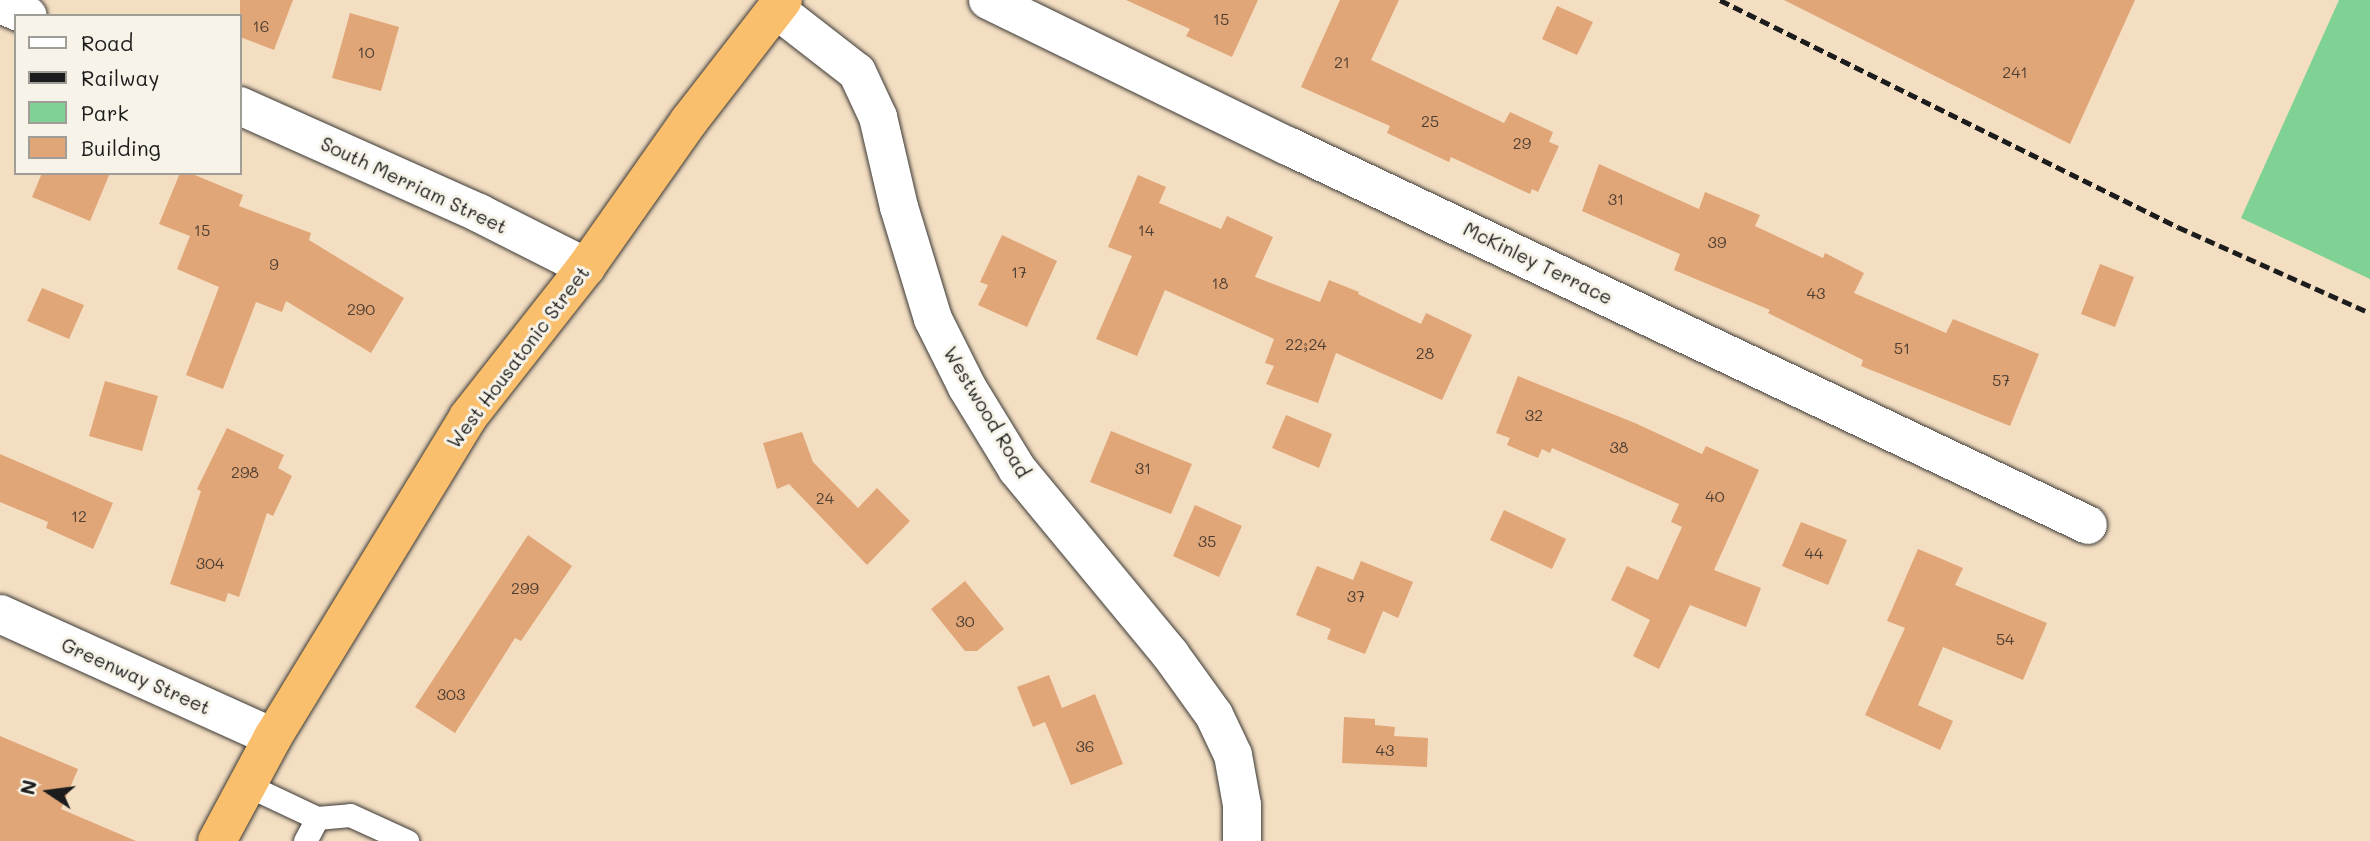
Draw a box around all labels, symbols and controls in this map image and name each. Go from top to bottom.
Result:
house number: 15 [1213,9,1229,29]
legend [14,14,242,175]
house number: 16 [253,16,269,36]
text: Road [81,29,133,56]
house number: 10 [357,42,375,62]
house number: 21 [1334,52,1350,72]
house number: 241 [2002,62,2028,82]
text: Railway [81,64,160,91]
text: Park [81,99,129,126]
house number: 25 [1421,111,1439,131]
street label: South Merriam Street [317,132,511,238]
house number: 29 [1513,133,1531,153]
text: Building [81,134,161,161]
house number: 31 [1608,189,1624,209]
street label: McKinley Terrace [1460,217,1616,309]
house number: 15 [194,220,210,240]
house number: 14 [1138,220,1154,240]
house number: 39 [1708,232,1726,252]
house number: 9 [269,254,279,274]
street label: West Housatonic Street [442,261,594,453]
house number: 17 [1011,262,1027,282]
house number: 18 [1212,273,1228,293]
house number: 43 [1807,283,1825,303]
house number: 290 [347,299,375,319]
house number: 22;24 [1285,334,1327,354]
house number: 51 [1894,338,1910,358]
street label: Westwood Road [939,342,1035,482]
house number: 28 [1416,343,1434,363]
house number: 57 [1992,370,2010,390]
house number: 32 [1525,405,1543,425]
house number: 38 [1609,437,1629,457]
house number: 31 [1135,458,1151,478]
house number: 298 [231,462,259,482]
house number: 40 [1705,486,1725,506]
house number: 24 [816,488,834,508]
house number: 12 [71,506,87,526]
house number: 35 [1198,531,1216,551]
house number: 44 [1805,543,1823,563]
house number: 304 [196,553,224,573]
house number: 299 [511,578,539,598]
house number: 37 [1347,586,1365,606]
house number: 30 [955,611,975,631]
house number: 54 [1996,629,2014,649]
street label: Greenway Street [58,633,214,719]
house number: 303 [437,684,465,704]
house number: 36 [1075,736,1095,756]
house number: 43 [1376,740,1394,760]
north arrow [14,757,84,827]
text: N [14,777,42,797]

